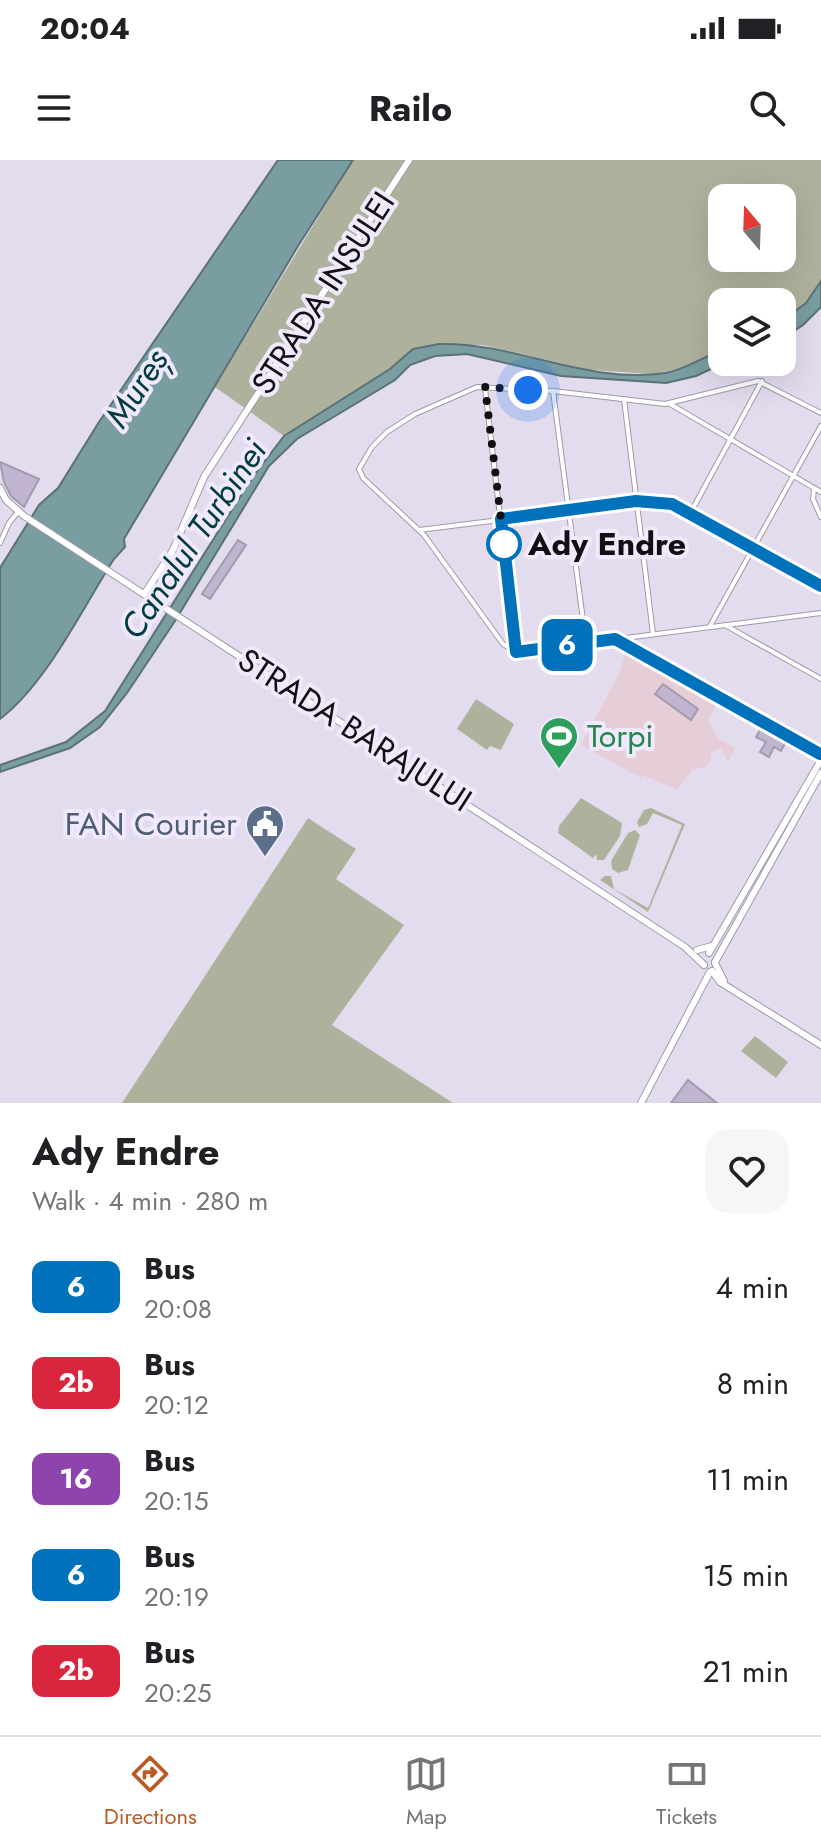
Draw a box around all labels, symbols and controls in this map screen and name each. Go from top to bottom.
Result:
text: 20:04 [40,7,130,50]
text: Railo [369,82,452,134]
icon: menu [32,86,76,130]
icon: search [745,86,789,130]
street label: STRADA INSULEI [240,183,406,403]
north arrow [708,184,796,272]
map controls [708,184,796,376]
button: layers [708,288,796,376]
water label: Mureș [93,339,181,437]
your location [508,370,548,410]
water label: Canalul Turbinei [108,428,279,649]
place label: Ady Endre [527,521,686,567]
marker: Ady Endre [487,527,521,561]
line badge: 6 [541,619,593,671]
text: 6 [558,624,576,665]
street label: STRADA BARAJULUI [229,637,481,823]
place label: Torpi [587,713,654,759]
sports icon: Torpi [538,715,580,770]
place label: FAN Courier [65,801,237,847]
public building icon: FAN Courier [244,803,286,858]
text: Ady Endre [32,1124,220,1179]
button: heart [705,1129,789,1213]
text: Walk · 4 min · 280 m [32,1182,268,1220]
text: Bus [144,1247,195,1290]
text: 6 [67,1266,85,1307]
text: 4 min [716,1266,789,1309]
text: 20:08 [144,1290,212,1328]
text: Bus [144,1343,195,1386]
text: 2b [58,1362,94,1403]
text: 8 min [717,1362,789,1405]
text: 20:12 [144,1386,209,1424]
text: Bus [144,1439,195,1482]
text: 16 [60,1458,92,1499]
text: 11 min [706,1458,789,1501]
text: 20:15 [144,1482,209,1520]
text: Bus [144,1535,195,1578]
text: 6 [67,1554,85,1595]
text: 15 min [703,1554,789,1597]
text: 20:19 [144,1578,209,1616]
text: Bus [144,1631,195,1674]
text: 2b [58,1650,94,1691]
text: 21 min [702,1650,789,1693]
text: 20:25 [144,1674,212,1712]
tab: Directions [104,1752,197,1832]
tab: Map [404,1752,448,1832]
tab: Tickets [656,1752,717,1832]

